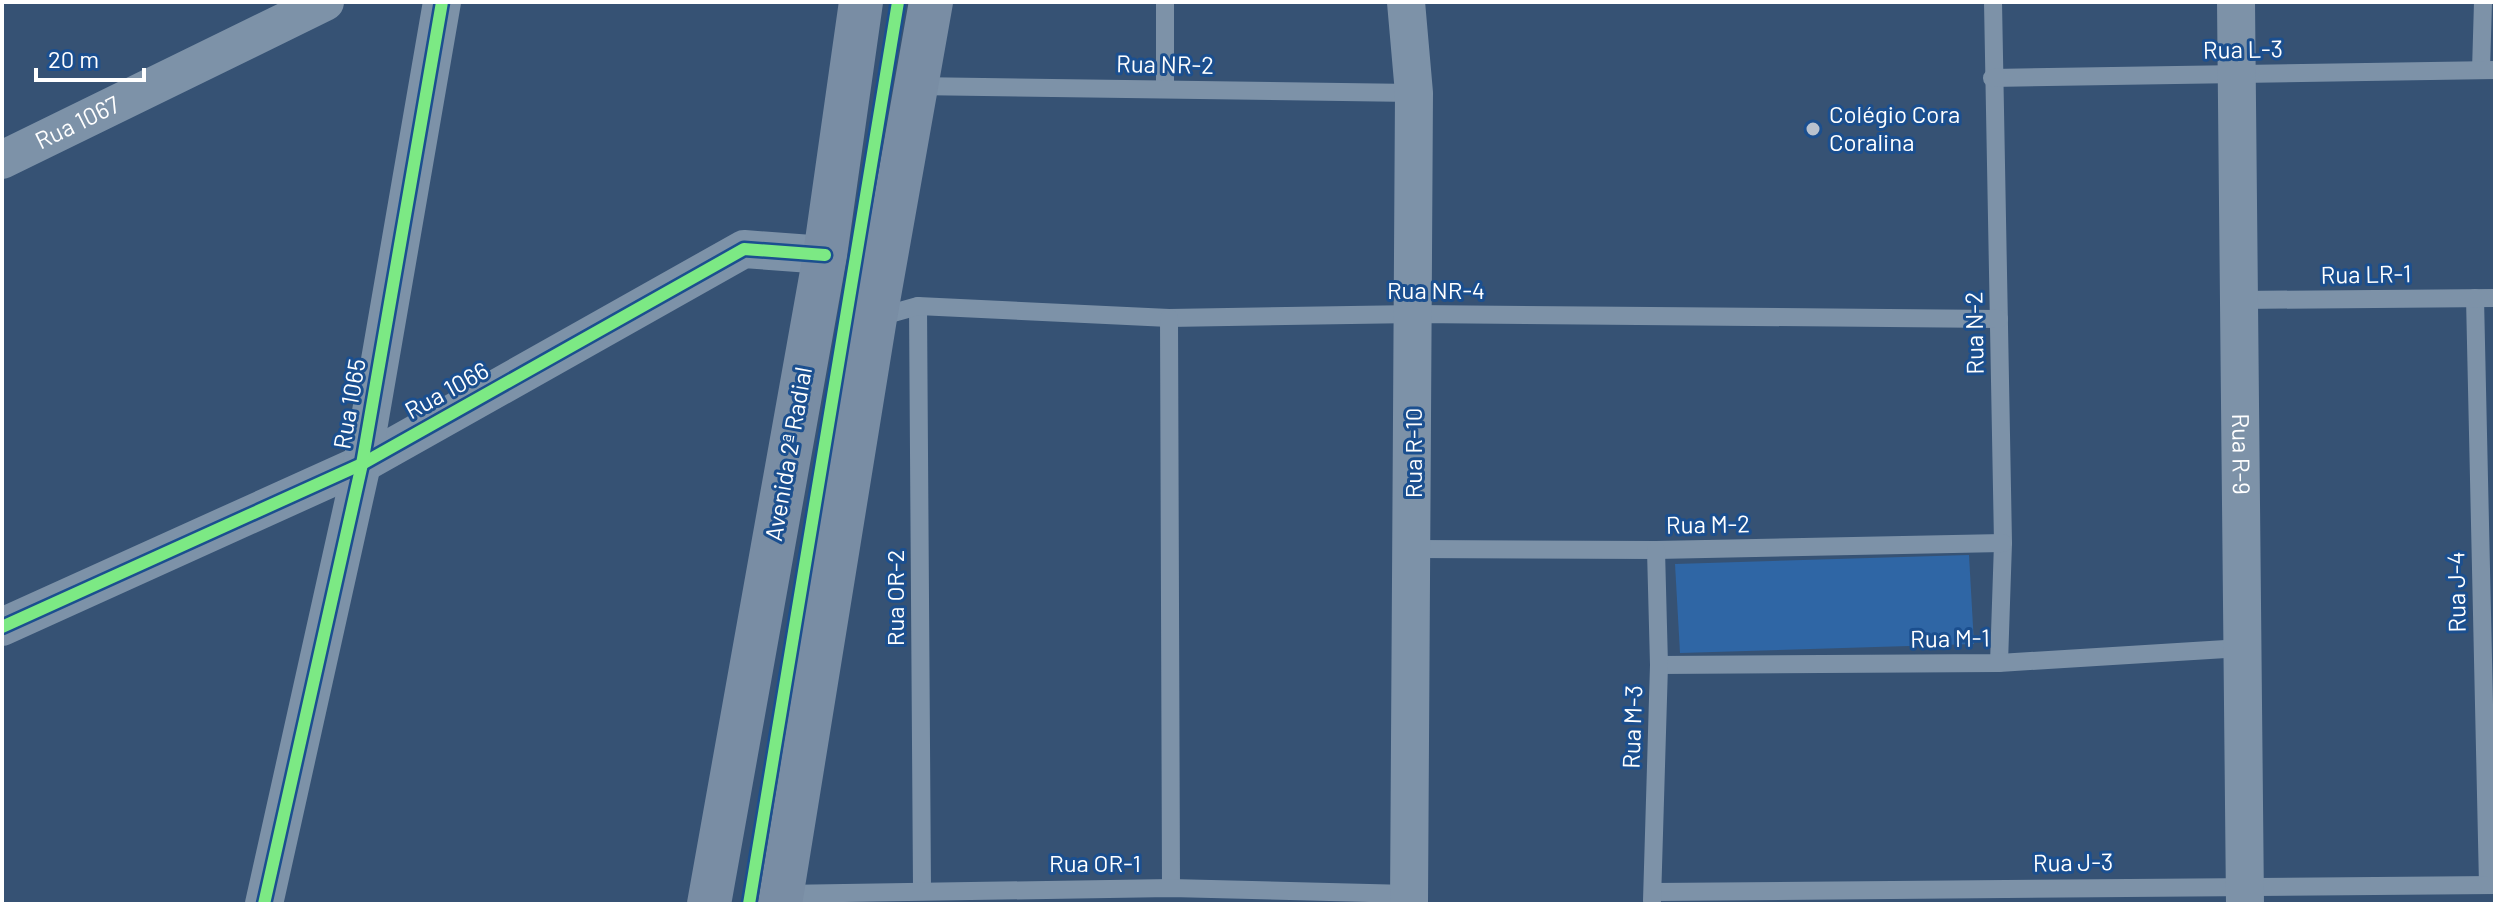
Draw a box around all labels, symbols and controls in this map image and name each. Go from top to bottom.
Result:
scale bar [36,32,144,82]
street label: Rua L-3 [2203,33,2283,64]
text: 20 m [48,44,99,73]
street label: Rua NR-2 [1116,48,1214,79]
street label: Rua 1067 [30,89,124,155]
place label: Colégio Cora Coralina [1829,99,1960,156]
marker: Colégio Cora Coralina [1804,120,1822,138]
street label: Rua LR-1 [2320,258,2412,289]
street label: Rua NR-4 [1387,275,1485,304]
street label: Rua N-2 [1958,291,1989,375]
street label: Rua 1066 [399,355,493,425]
street label: Rua 1065 [326,356,371,451]
street label: Avenida 2ª Radial [758,364,817,543]
street label: Rua R-10 [1398,408,1427,498]
street label: Rua R-9 [2227,413,2257,495]
street label: Rua M-2 [1666,508,1750,539]
street label: Rua OR-2 [880,550,909,646]
street label: Rua J-4 [2440,551,2471,633]
street label: Rua M-1 [1910,622,1990,653]
street label: Rua M-3 [1616,685,1647,769]
street label: Rua J-3 [2033,846,2113,877]
street label: Rua OR-1 [1049,848,1141,877]

